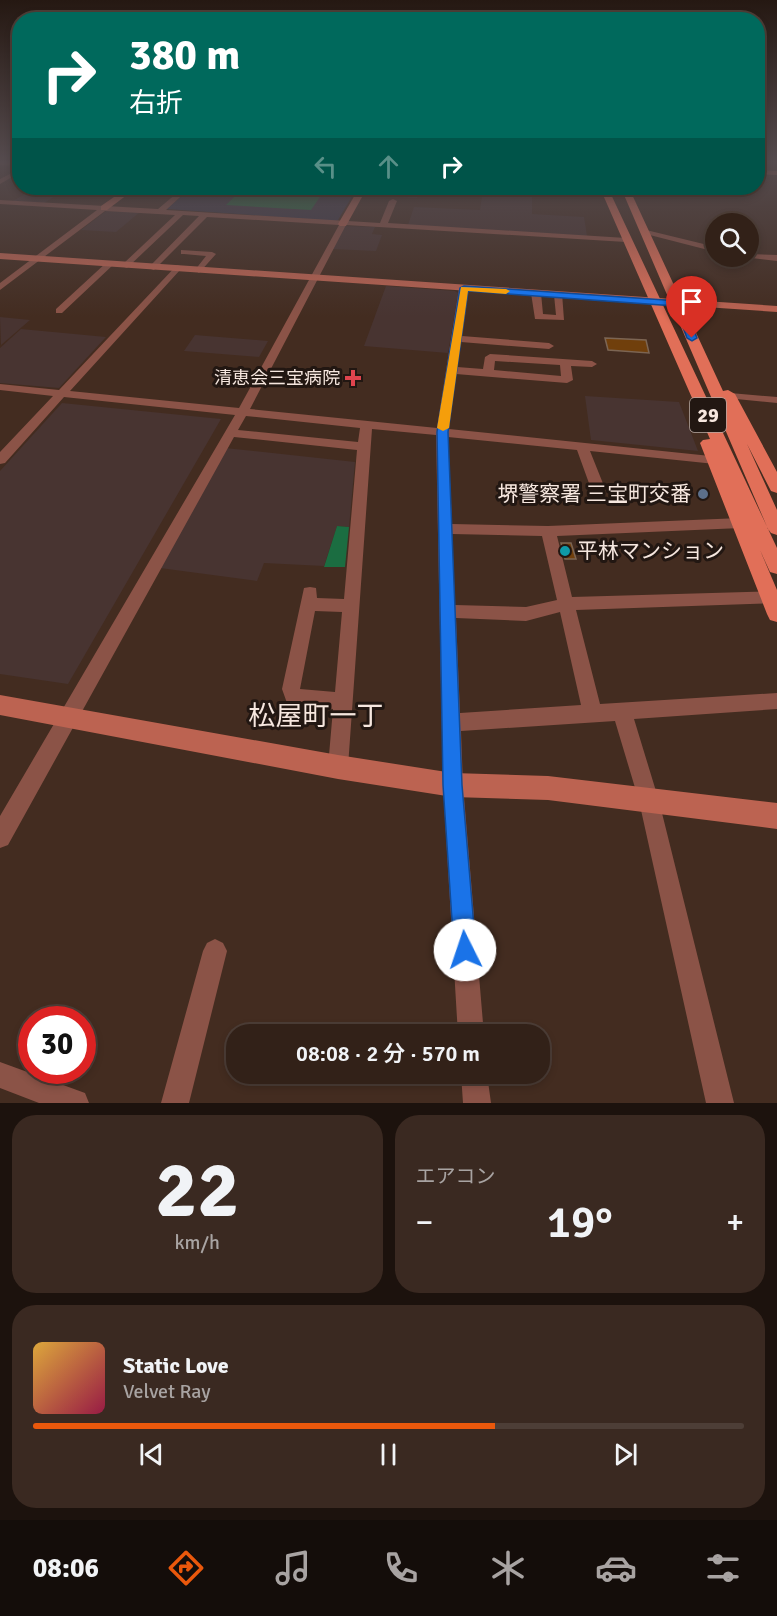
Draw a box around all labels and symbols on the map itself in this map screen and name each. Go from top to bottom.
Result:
pin [666,276,717,338]
place label: 清恵会三宝病院 [214,367,340,389]
marker: 清恵会三宝病院 [344,369,362,387]
road number: 29 [690,398,726,432]
place label: 堺警察署 三宝町交番 [497,481,691,507]
marker: 堺警察署 三宝町交番 [696,487,710,501]
place label: 平林マンション [577,538,724,564]
marker: 平林マンション [558,544,572,558]
district label: 松屋町一丁 [249,700,384,733]
position arrow [433,918,497,982]
speed limit sign: 30 [18,1006,96,1084]

